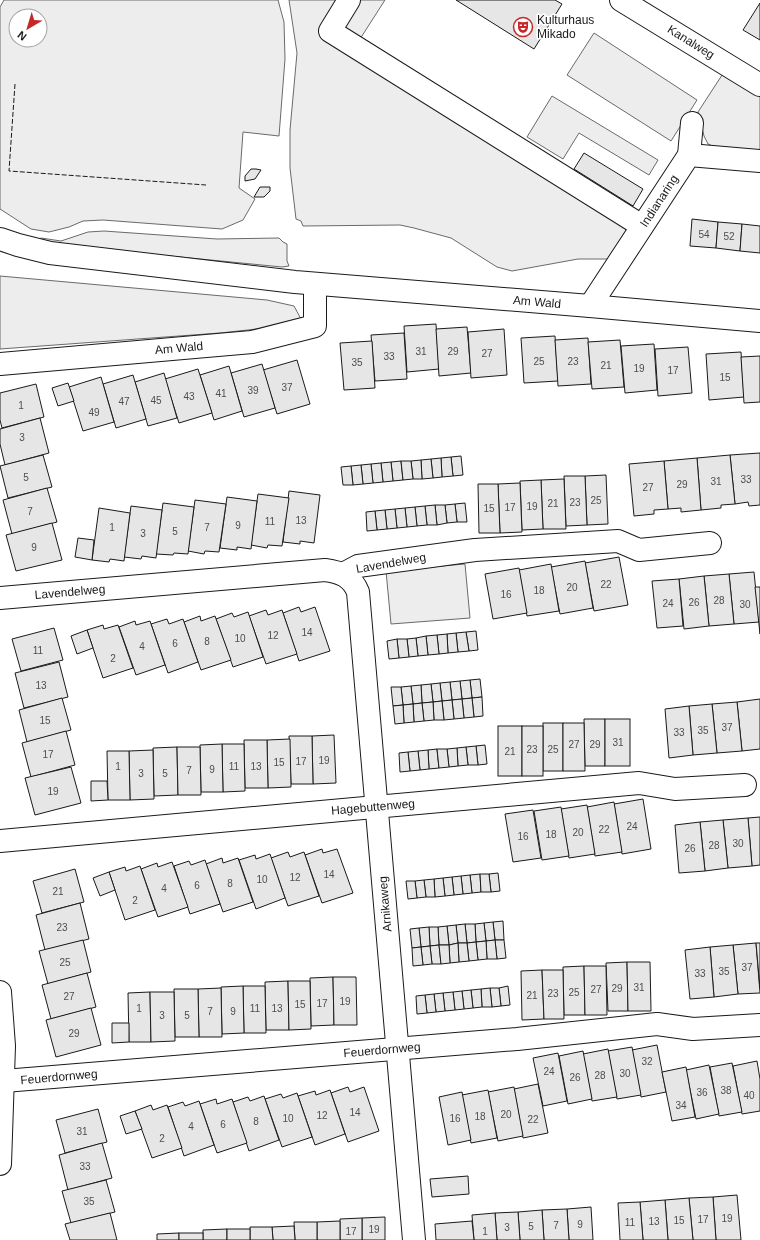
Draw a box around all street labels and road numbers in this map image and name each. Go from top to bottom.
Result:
street label: Kanalweg [665,22,717,62]
street label: Indianaring [637,172,681,230]
street label: Am Wald [512,293,562,311]
street label: Am Wald [154,339,204,357]
street label: Lavendelweg [355,550,427,576]
street label: Lavendelweg [34,582,106,602]
street label: Hagebuttenweg [331,796,415,818]
street label: Arnikaweg [376,875,394,933]
street label: Feuerdornweg [343,1040,421,1060]
street label: Feuerdornweg [20,1067,98,1087]

